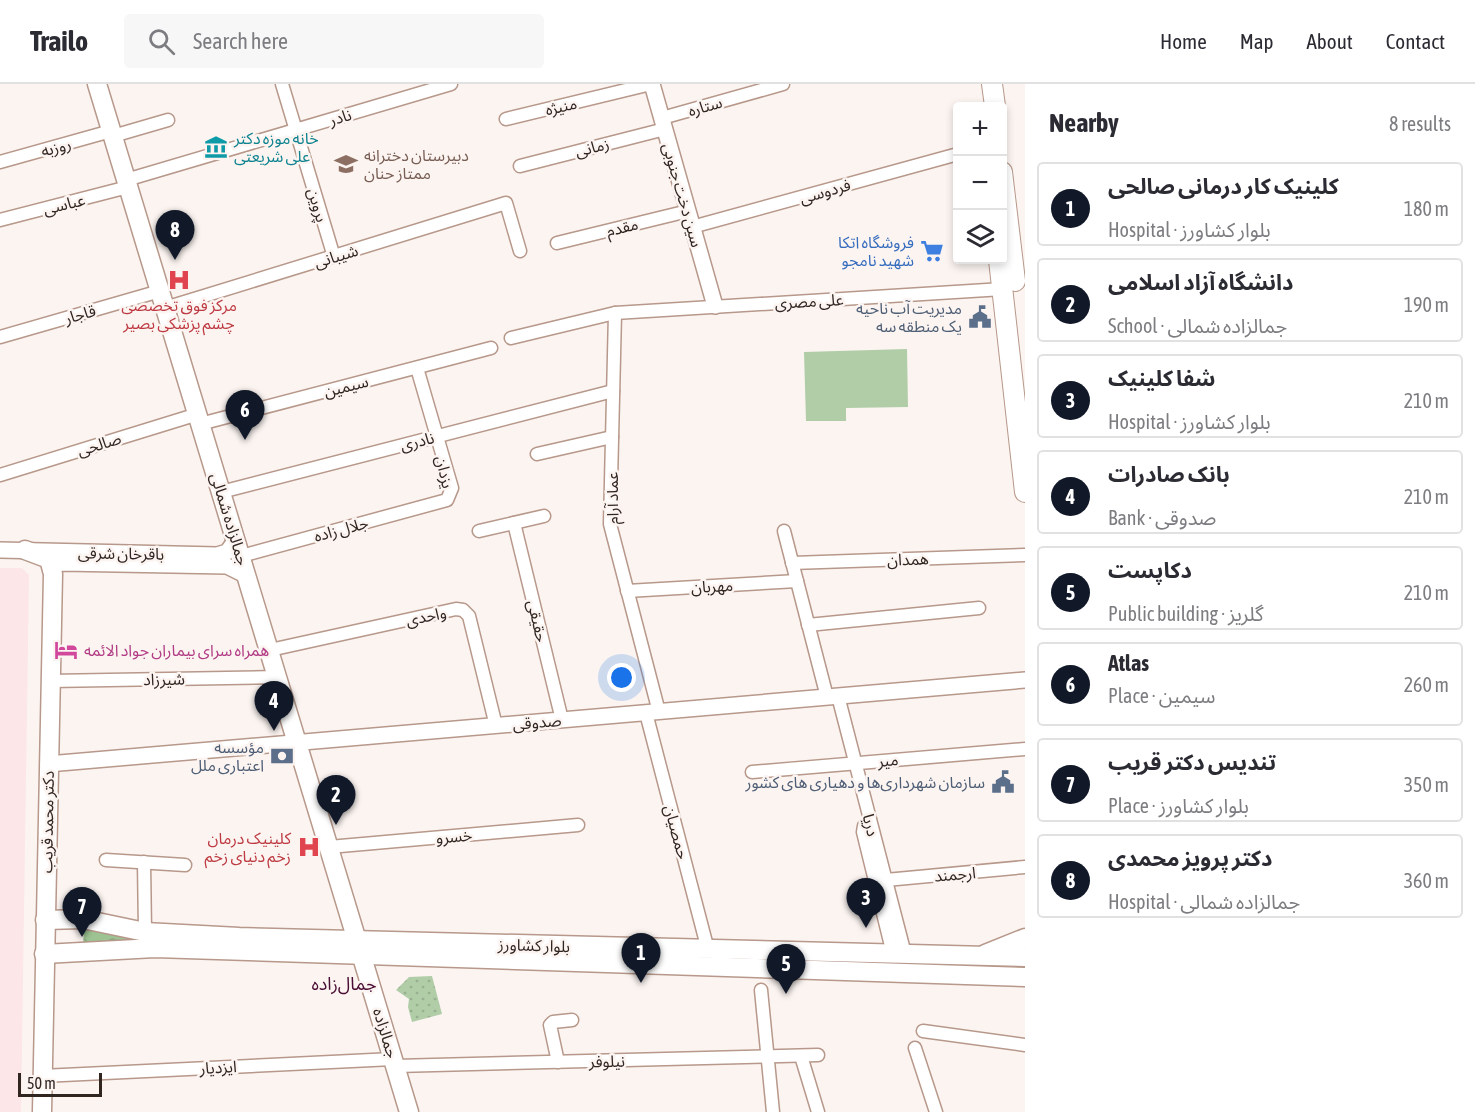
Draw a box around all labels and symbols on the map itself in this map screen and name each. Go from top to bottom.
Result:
street label: ستاره [686,93,725,120]
street label: منیژه [543,94,579,119]
street label: نادر [326,105,354,130]
place label: خانه موزه دکتر علی شریعتی [233,129,319,166]
street label: روزبه [39,134,73,161]
museum icon: خانه موزه دکتر علی شریعتی [203,134,229,160]
street label: زمانی [573,134,611,161]
street label: سین دخت جنوبی [659,141,706,250]
place label: دبیرستان دخترانه ممتاز حنان [364,146,469,183]
school or university icon: دبیرستان دخترانه ممتاز حنان [333,151,359,177]
street label: فردوسی [797,175,853,208]
street label: پروین [303,186,331,225]
street label: عباسی [41,190,87,219]
pin: 8 [156,210,195,260]
street label: مقدم [604,214,641,244]
place label: فروشگاه اتکا شهید نامجو [838,233,914,270]
supermarket icon: فروشگاه اتکا شهید نامجو [919,238,945,264]
street label: شیبانی [312,241,360,272]
hospital icon: مرکز فوق تخصصی چشم پزشکی بصیر [166,267,192,293]
street label: علی مصری [774,290,844,313]
place label: مرکز فوق تخصصی چشم پزشکی بصیر [121,296,237,336]
place label: مدیریت آب ناحیه یک منطقه سه [856,299,962,335]
street label: قاجار [61,301,98,328]
public building icon: مدیریت آب ناحیه یک منطقه سه [967,304,993,330]
street label: سیمین [322,372,370,401]
pin: 6 [226,390,264,440]
street label: نادری [398,428,436,455]
street label: صالحی [75,429,124,460]
street label: یزدان [432,454,457,490]
street label: جمالزاده شمالی [206,471,253,568]
street label: عماد آرام [603,472,625,524]
street label: جلال زاده [312,513,371,547]
street label: باقرخان شرقی [78,543,164,564]
street label: همدان [887,549,929,570]
street label: مهربان [690,576,734,597]
street label: حقیقی [523,598,552,644]
street label: واحدی [404,603,448,630]
hotel icon: همراه سرای بیماران جواد الائمه [53,637,79,663]
place label: همراه سرای بیماران جواد الائمه [84,641,269,660]
your location [607,663,636,692]
street label: شیرزاد [143,670,185,689]
pin: 4 [254,682,294,731]
street label: صدوقی [512,711,562,734]
place label: مؤسسه اعتباری ملل [191,738,264,775]
bank icon: مؤسسه اعتباری ملل [269,743,295,769]
street label: میر [876,750,899,771]
public building icon: سازمان شهرداری‌ها و دهیاری‌ های کشور [990,769,1016,795]
street label: دکتر محمد قریب [37,771,58,873]
place label: سازمان شهرداری‌ها و دهیاری‌ های کشور [745,773,985,792]
pin: 2 [316,776,356,825]
street label: حمصیان [660,803,693,861]
street label: دریا [859,812,882,838]
street label: خسرو [435,825,473,848]
place label: کلینیک درمان زخم دنیای زخم [205,829,291,869]
hospital icon: کلینیک درمان زخم دنیای زخم [296,834,322,860]
street label: ارجمند [933,863,977,886]
pin: 3 [846,878,886,928]
pin: 7 [62,888,101,937]
pin: 1 [622,934,660,983]
street label: بلوار کشاورز [497,935,570,956]
pin: 5 [766,944,806,994]
district label: جمال‌زاده [311,973,377,995]
street label: جمالزاده [369,1006,402,1060]
street label: نیلوفر [588,1052,625,1071]
street label: ایزدیار [198,1057,237,1078]
scale bar [18,1070,102,1098]

